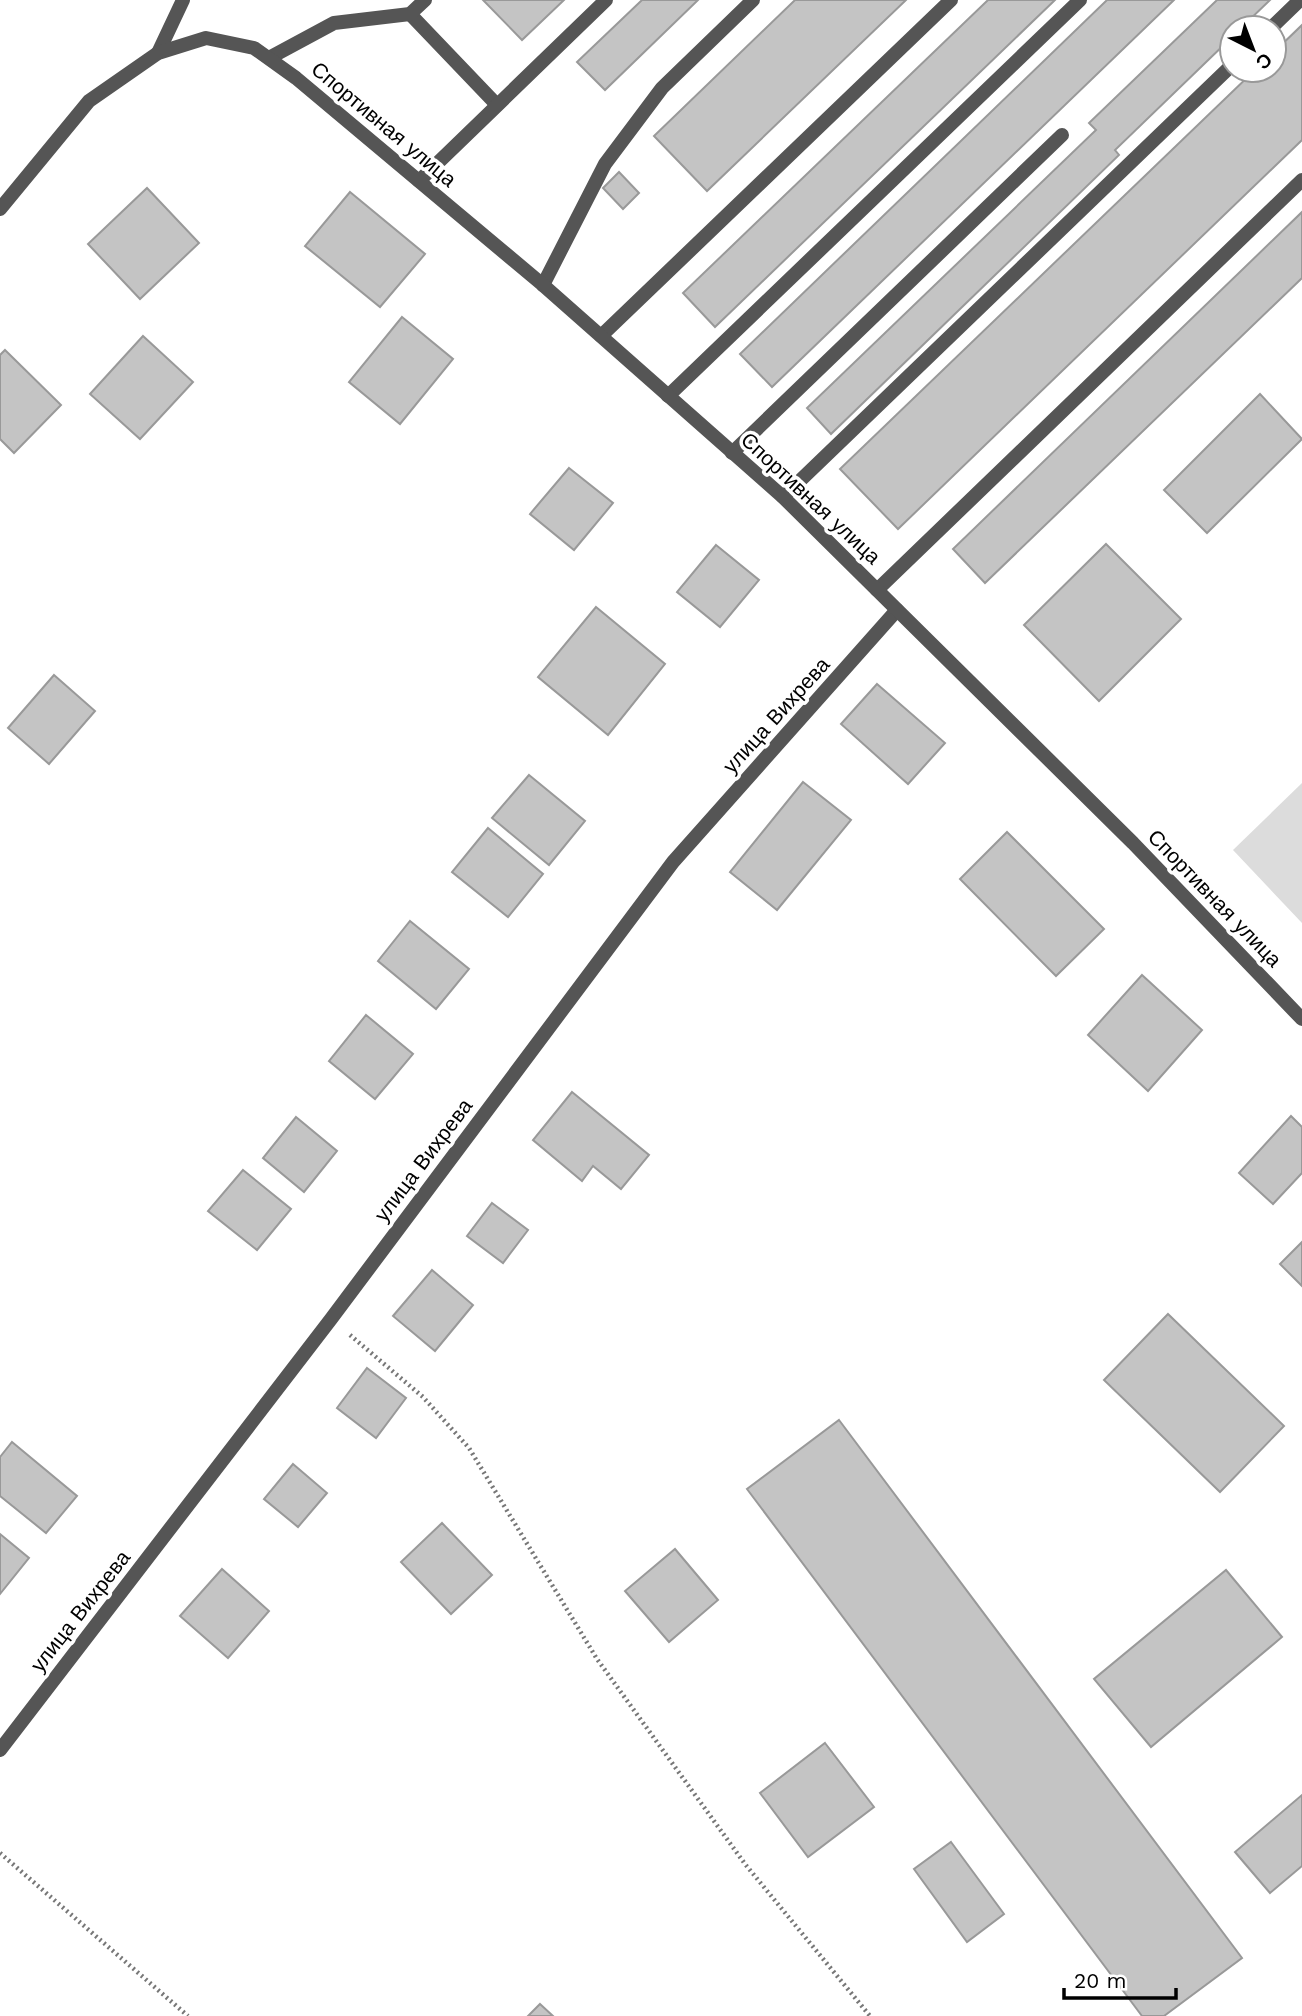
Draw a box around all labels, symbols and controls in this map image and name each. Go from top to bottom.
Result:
north arrow [1218,14,1288,84]
text: С [1251,48,1277,75]
street label: Спортивная улица [306,56,462,192]
street label: Спортивная улица [736,427,886,569]
street label: улица Вихрева [717,652,835,778]
street label: Спортивная улица [1143,824,1287,972]
street label: улица Вихрева [369,1093,477,1226]
street label: улица Вихрева [25,1545,135,1677]
scale bar [1064,1956,1176,2000]
text: 20 m [1074,1968,1126,1993]

